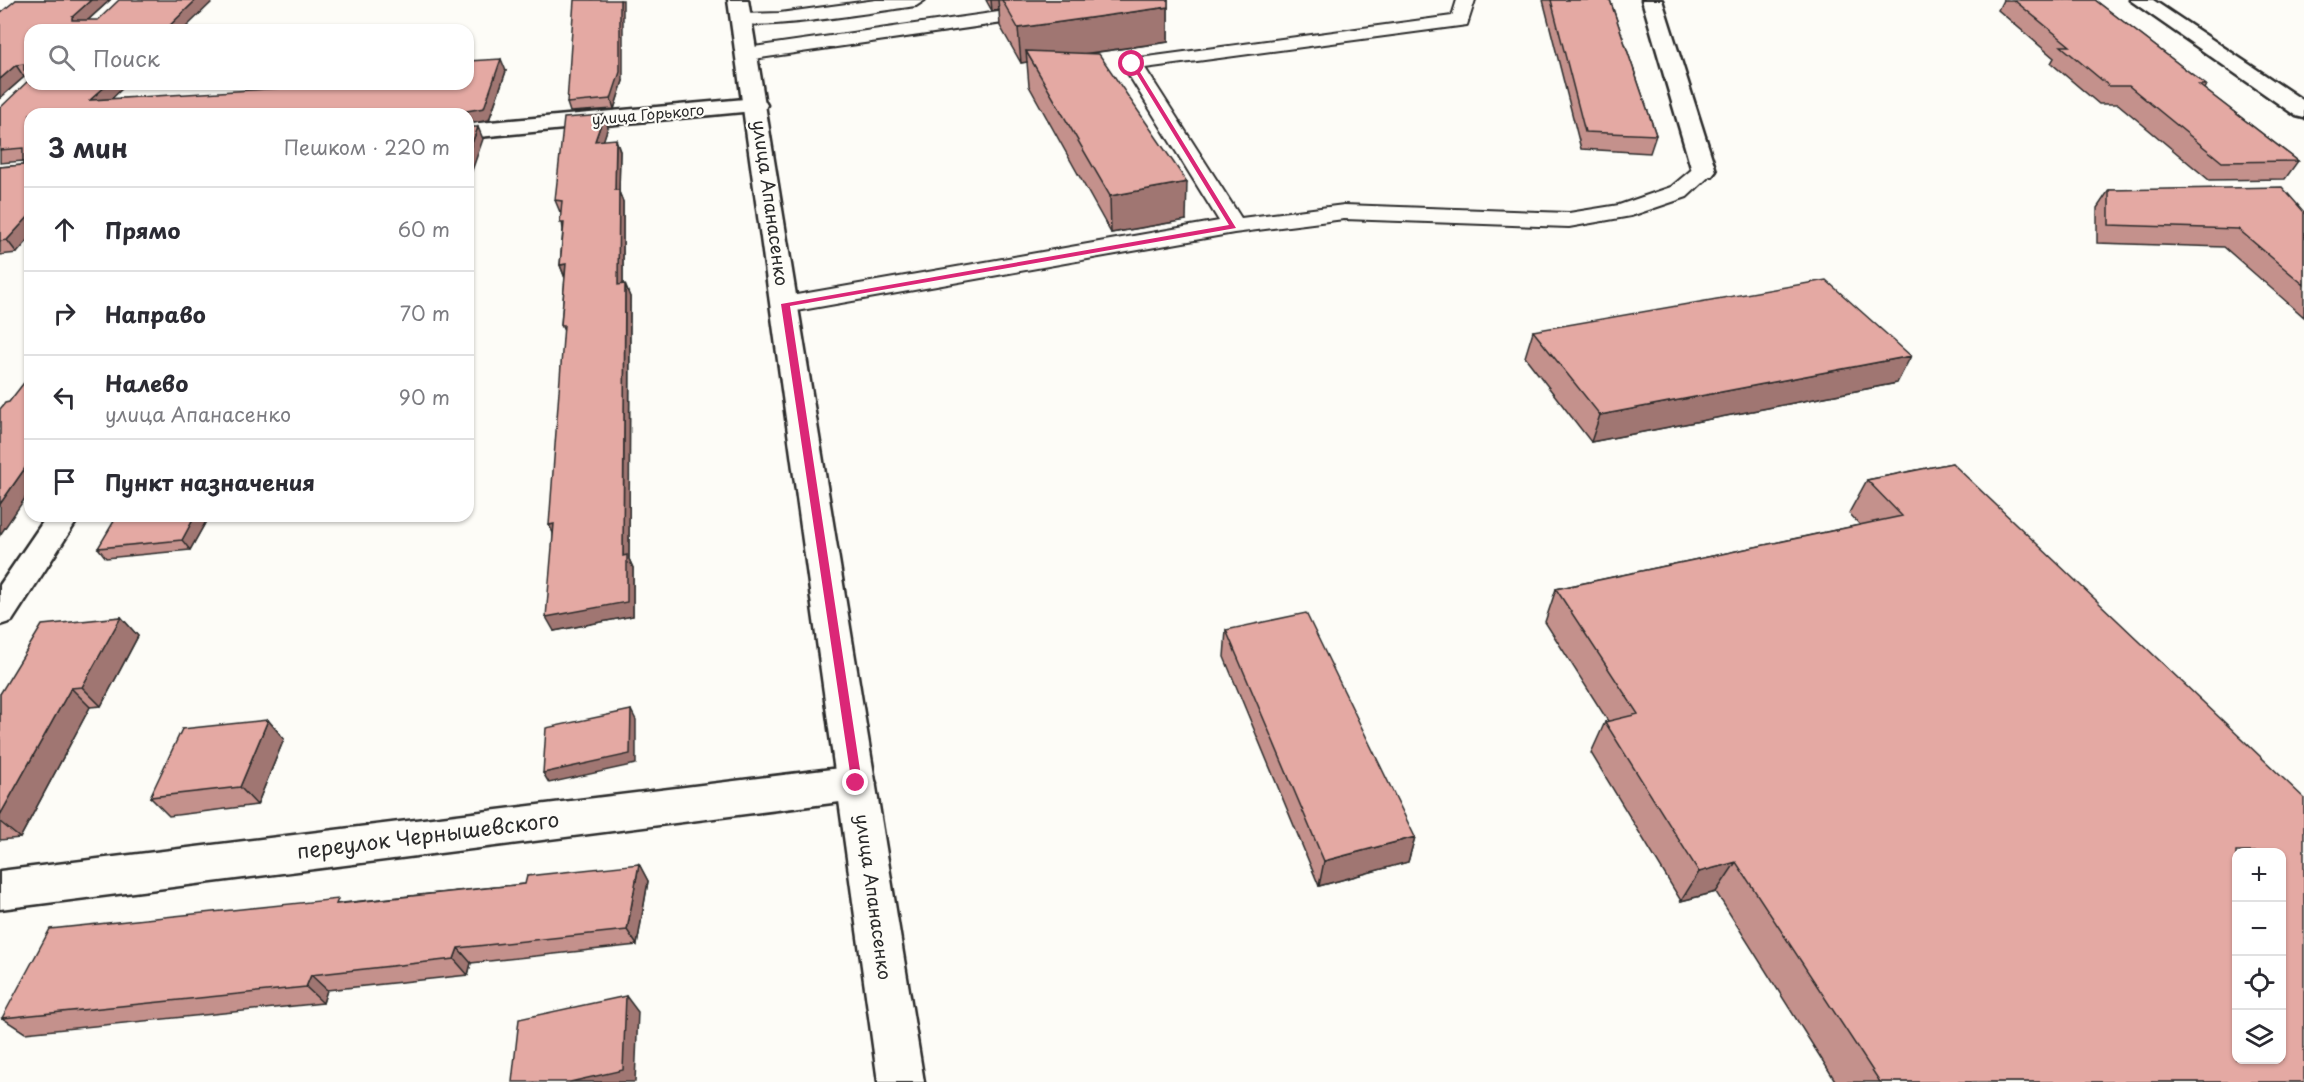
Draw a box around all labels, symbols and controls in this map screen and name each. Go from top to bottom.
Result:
search box [24,24,474,90]
icon: search [45,41,78,74]
text: Поиск [93,41,160,74]
route start [1118,50,1144,76]
street label: улица Горького [591,97,705,130]
street label: улица Апанасенко [746,118,797,288]
text: 3 мин [48,128,128,167]
text: Пешком · 220 m [284,132,450,162]
icon: ahead [48,213,81,246]
text: Прямо [105,213,180,246]
text: 60 m [398,214,450,244]
icon: right [48,297,81,330]
text: Направо [105,297,206,330]
text: 70 m [400,298,450,328]
text: Налево [105,366,188,399]
icon: left [48,381,81,414]
text: 90 m [399,382,450,412]
text: улица Апанасенко [105,399,291,429]
icon: arrive [48,465,81,498]
text: Пункт назначения [105,465,315,498]
route end [842,769,868,795]
street label: переулок Чернышевского [295,802,561,866]
street label: улица Апанасенко [849,812,900,982]
map controls [2232,848,2286,1064]
button: + [2232,848,2286,902]
button: − [2232,902,2286,956]
button: locate [2232,956,2286,1010]
button: layers [2232,1010,2286,1064]

